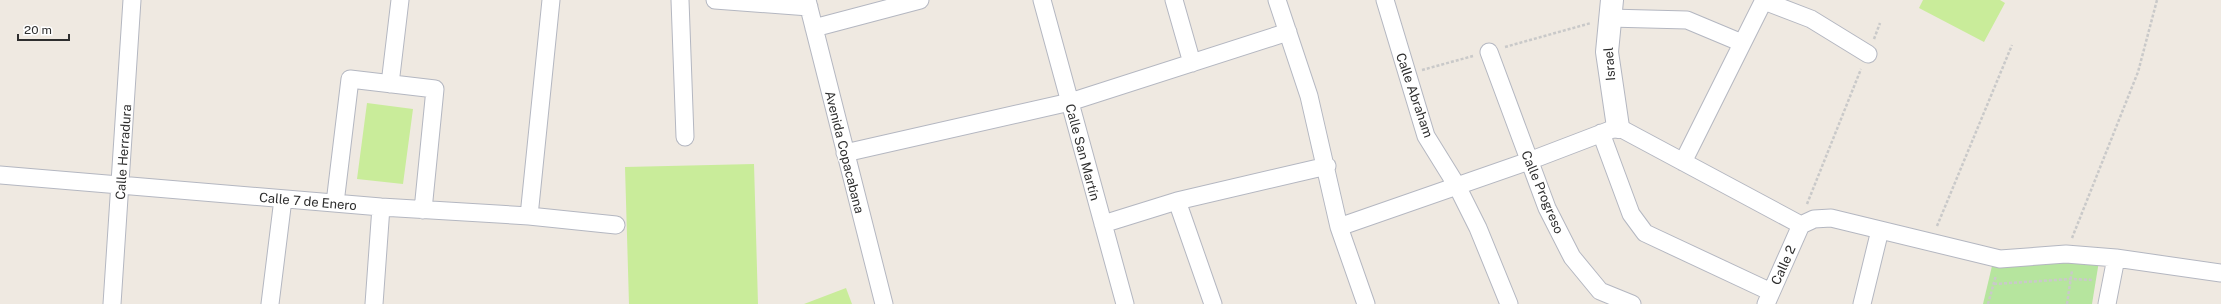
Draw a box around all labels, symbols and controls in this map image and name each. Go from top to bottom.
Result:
scale bar [18,16,69,42]
text: 20 m [24,23,52,37]
street label: Israel [1601,47,1618,81]
street label: Calle Abraham [1393,51,1436,140]
street label: Avenida Copacabana [822,89,867,215]
street label: Calle San Martín [1062,102,1103,202]
street label: Calle Herradura [113,104,134,200]
street label: Calle Progreso [1518,148,1567,236]
street label: Calle 7 de Enero [259,190,357,213]
street label: Calle 2 [1768,243,1799,287]

